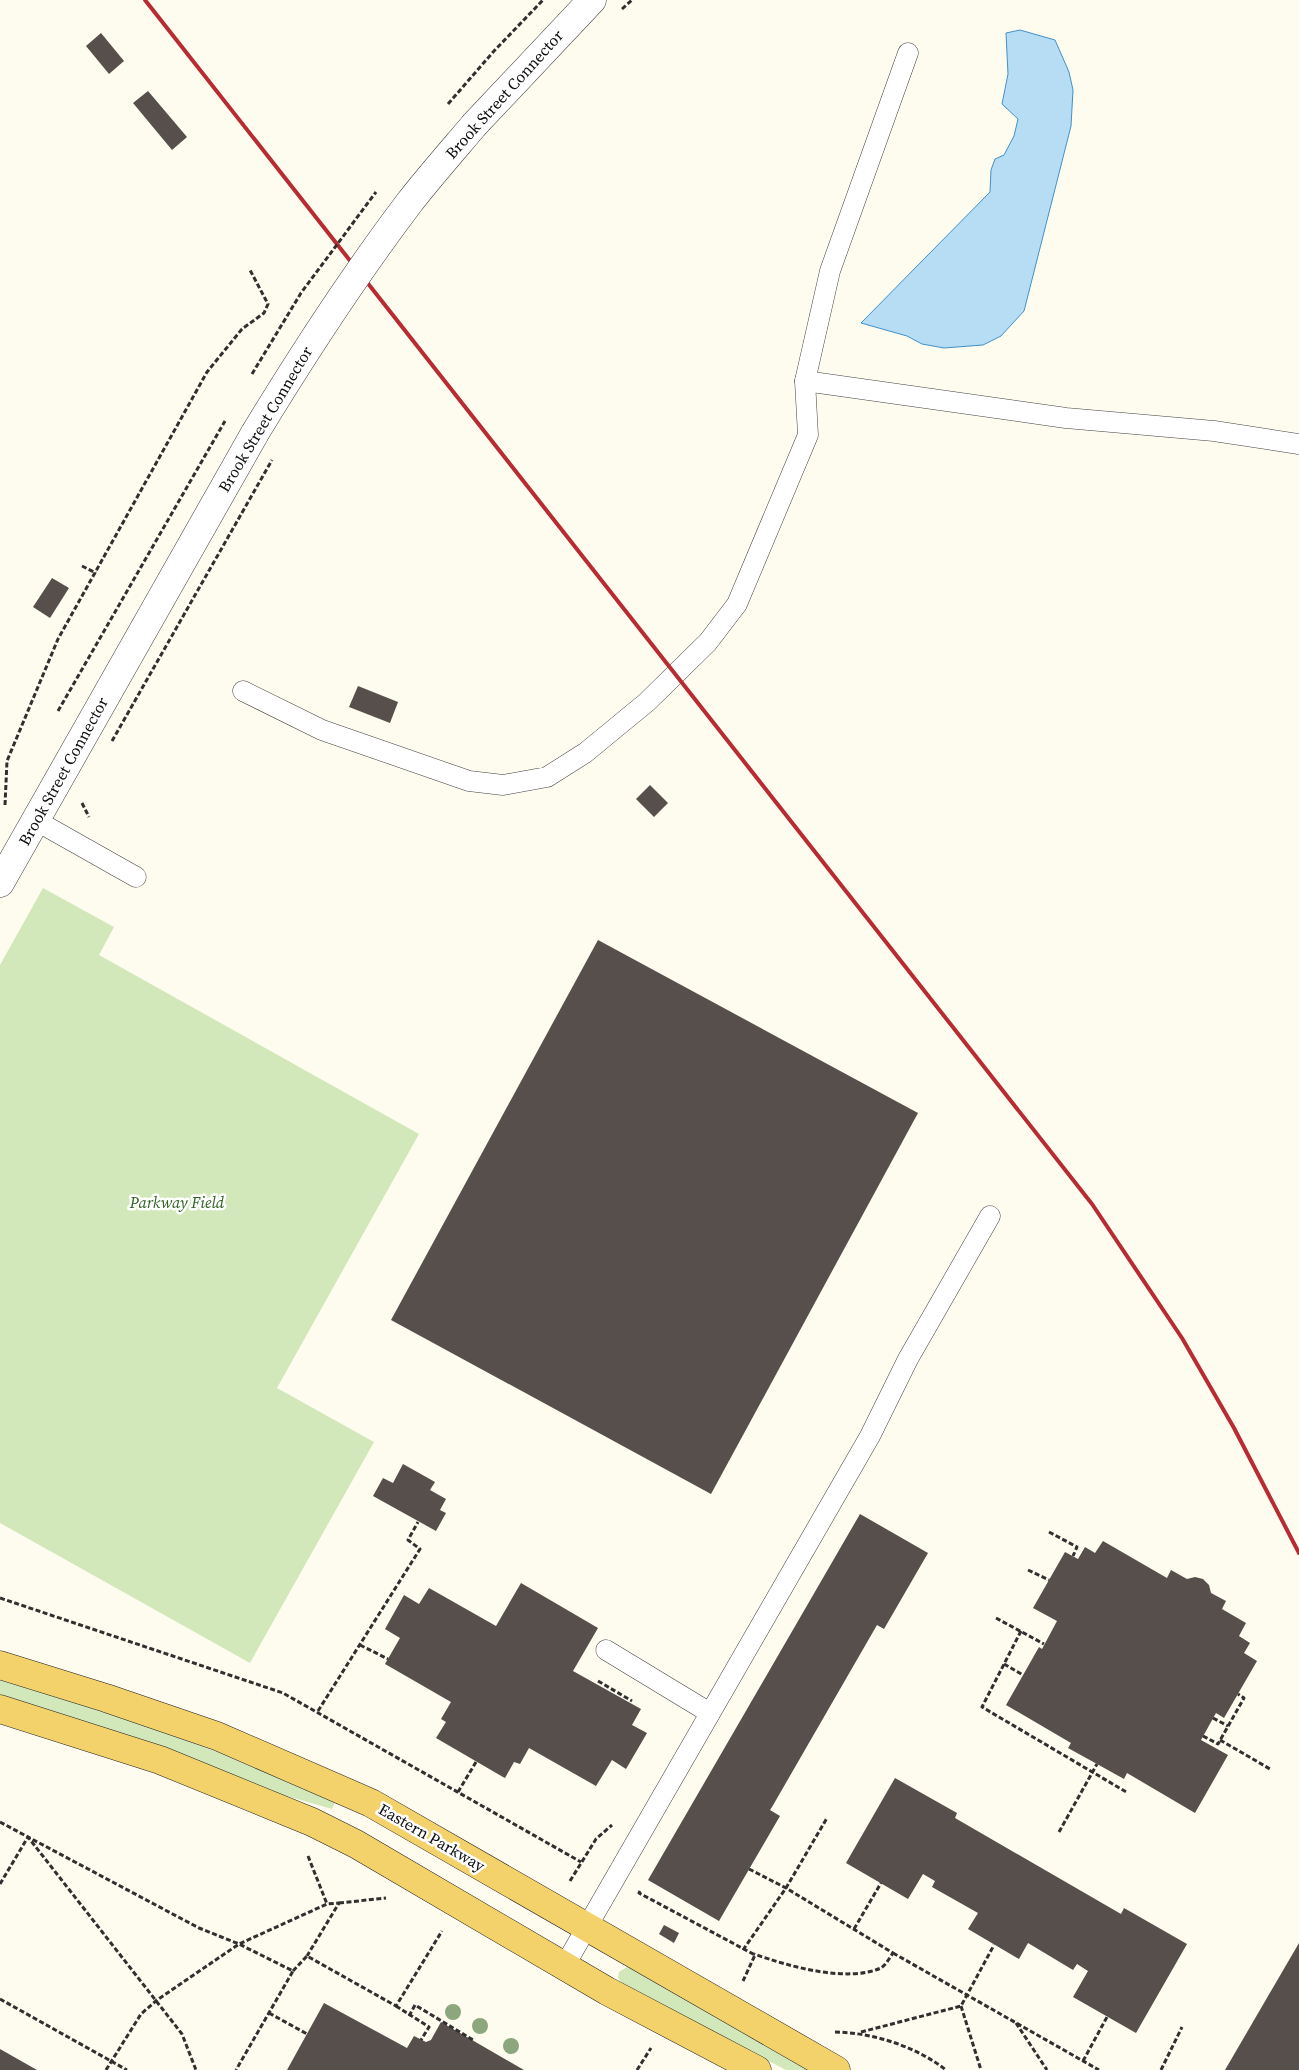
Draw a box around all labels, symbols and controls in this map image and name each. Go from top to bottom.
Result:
street label: Brook Street Connector [440,25,568,163]
street label: Brook Street Connector [213,342,317,496]
street label: Brook Street Connector [13,693,113,849]
park label: Parkway Field [129,1191,225,1213]
street label: Eastern Parkway [375,1798,490,1877]

